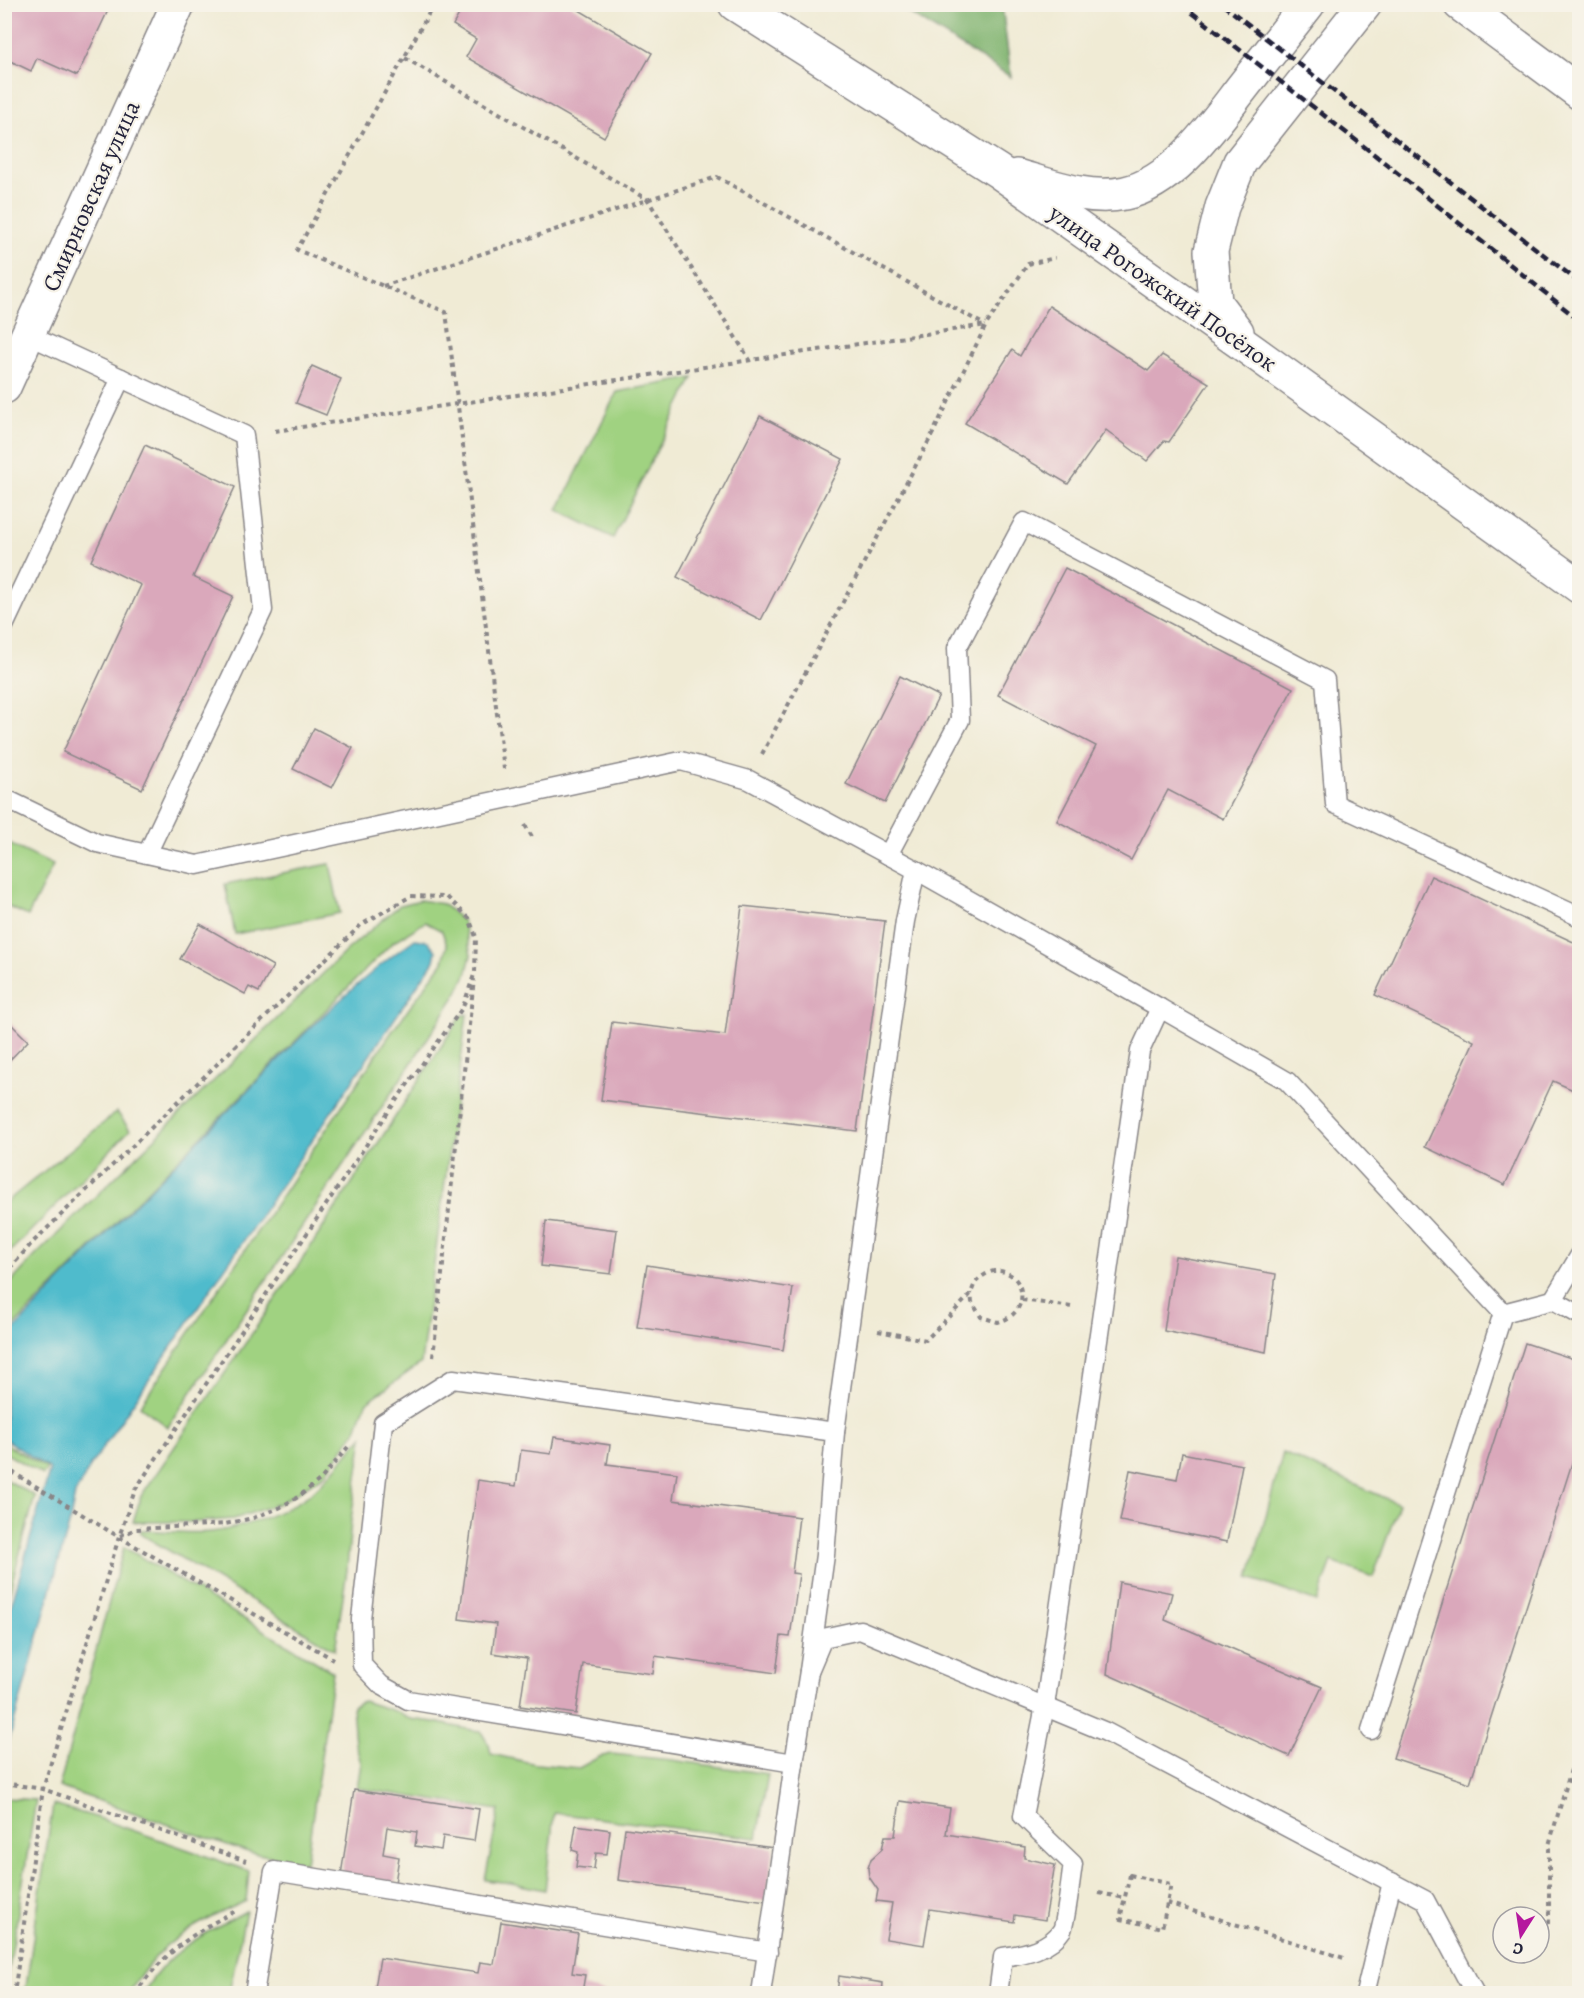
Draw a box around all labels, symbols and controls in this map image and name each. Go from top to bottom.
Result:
street label: Смирновская улица [35,95,147,297]
street label: улица Рогожский Посёлок [1042,196,1283,379]
north arrow [1491,1905,1551,1965]
text: С [1511,1937,1525,1960]

